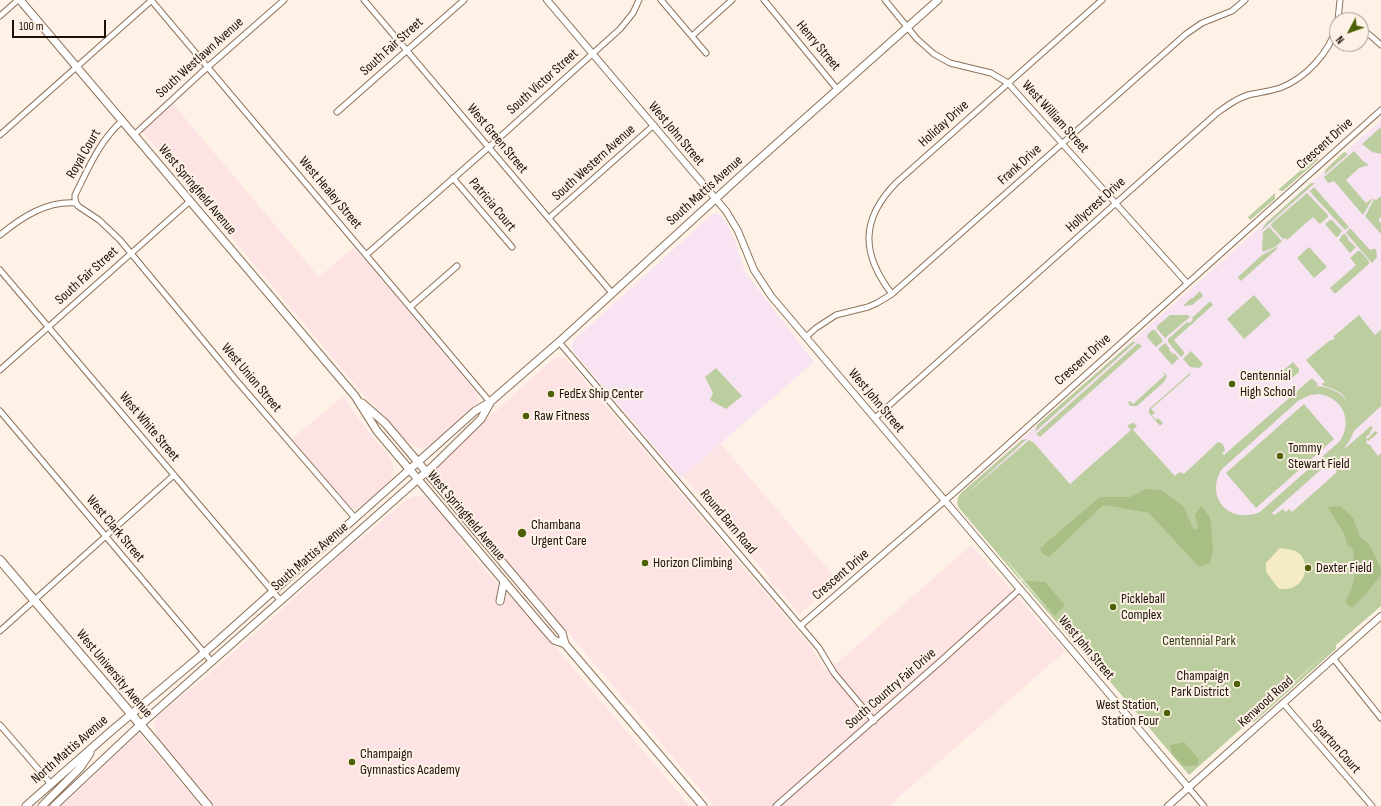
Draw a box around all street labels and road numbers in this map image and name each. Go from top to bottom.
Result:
street label: South Westlawn Avenue [153,14,247,102]
street label: South Fair Street [357,14,427,80]
street label: Henry Street [792,18,844,74]
street label: South Victor Street [504,46,582,118]
street label: West William Street [1018,77,1092,157]
street label: Holiday Drive [915,97,973,151]
street label: West John Street [644,99,708,169]
street label: West Green Street [463,101,531,177]
street label: Crescent Drive [1294,115,1356,173]
street label: South Western Avenue [549,121,639,205]
street label: Royal Court [63,126,105,182]
street label: West Springfield Avenue [154,141,240,239]
street label: Frank Drive [995,141,1045,189]
street label: South Mattis Avenue [664,152,746,230]
street label: West Healey Street [295,153,365,233]
street label: Hollycrest Drive [1063,174,1129,236]
street label: Patricia Court [465,175,519,235]
street label: South Fair Street [52,243,122,309]
street label: Crescent Drive [1052,331,1114,389]
street label: West Union Street [217,340,285,416]
street label: West John Street [844,366,908,436]
street label: West White Street [115,389,183,465]
street label: West Springfield Avenue [423,467,509,565]
street label: Round Barn Road [696,486,760,558]
street label: West Clark Street [82,492,148,566]
street label: South Mattis Avenue [268,519,352,595]
street label: Crescent Drive [809,546,873,604]
street label: West John Street [1054,613,1118,683]
street label: West University Avenue [72,626,156,722]
street label: South Country Fair Drive [842,645,940,733]
street label: Kenwood Road [1235,673,1297,731]
street label: North Mattis Avenue [28,712,112,788]
street label: Sparton Court [1308,716,1364,778]

